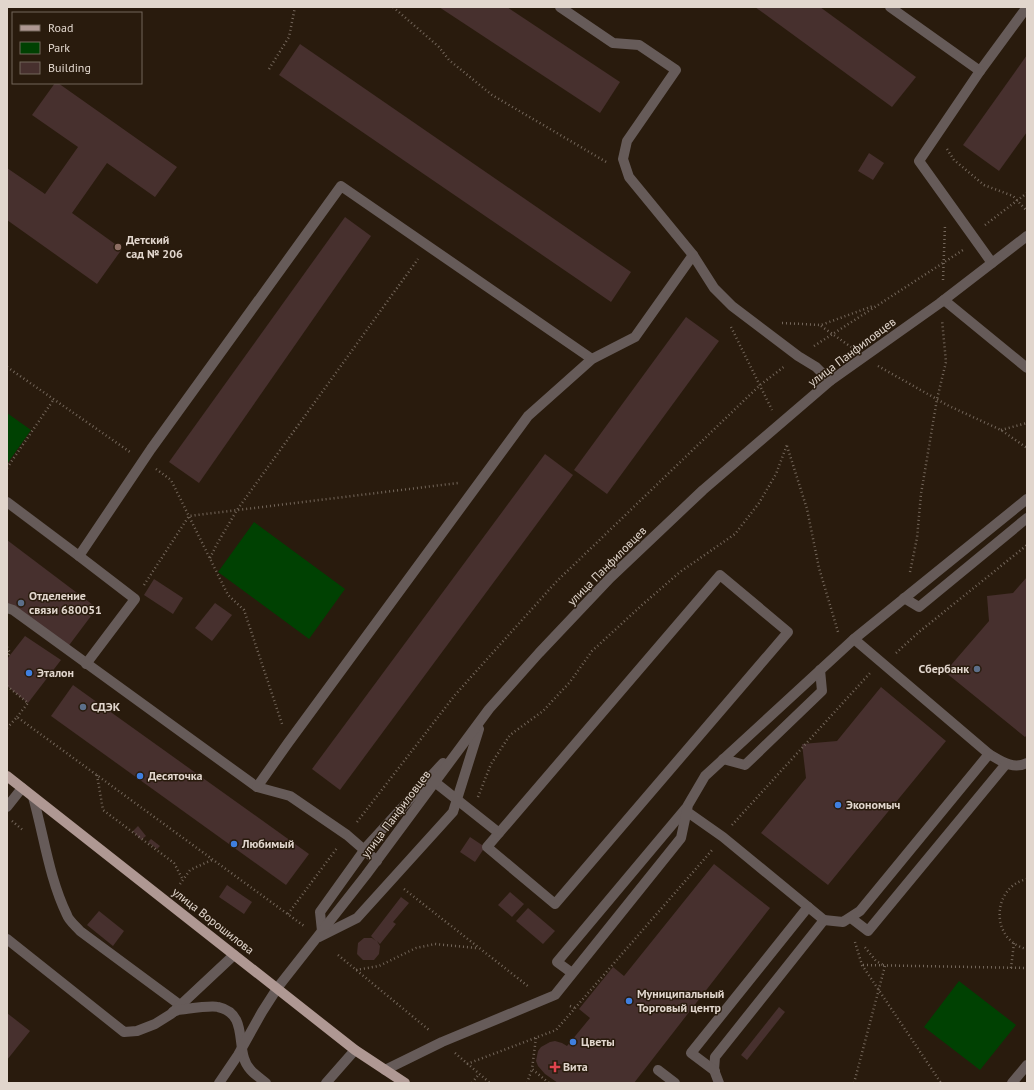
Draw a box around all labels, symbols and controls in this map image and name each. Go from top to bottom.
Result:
legend [12,12,142,84]
text: Road [48,20,73,35]
text: Park [48,40,70,55]
text: Building [48,60,91,75]
place label: Детский сад № 206 [126,232,183,261]
marker: Детский сад № 206 [113,242,123,252]
street label: улица Панфиловцев [805,314,899,389]
street label: улица Панфиловцев [564,523,649,608]
place label: Отделение связи 680051 [29,588,102,617]
marker: Отделение связи 680051 [16,598,26,608]
place label: Сбербанк [919,661,969,676]
marker: Сбербанк [972,664,982,674]
place label: Эталон [37,665,74,680]
marker: Эталон [24,668,34,678]
place label: СДЭК [91,699,121,714]
marker: СДЭК [78,702,88,712]
street label: улица Панфиловцев [358,767,433,861]
place label: Десяточка [148,768,203,783]
marker: Десяточка [135,771,145,781]
place label: Экономыч [846,797,900,812]
marker: Экономыч [833,800,843,810]
place label: Любимый [241,836,294,851]
marker: Любимый [229,839,239,849]
street label: улица Ворошилова [169,884,257,957]
place label: Муниципальный Торговый центр [637,986,724,1015]
marker: Муниципальный Торговый центр [624,996,634,1006]
place label: Цветы [581,1034,615,1049]
marker: Цветы [568,1037,578,1047]
place label: Вита [563,1059,588,1074]
marker: Вита [550,1062,560,1072]

